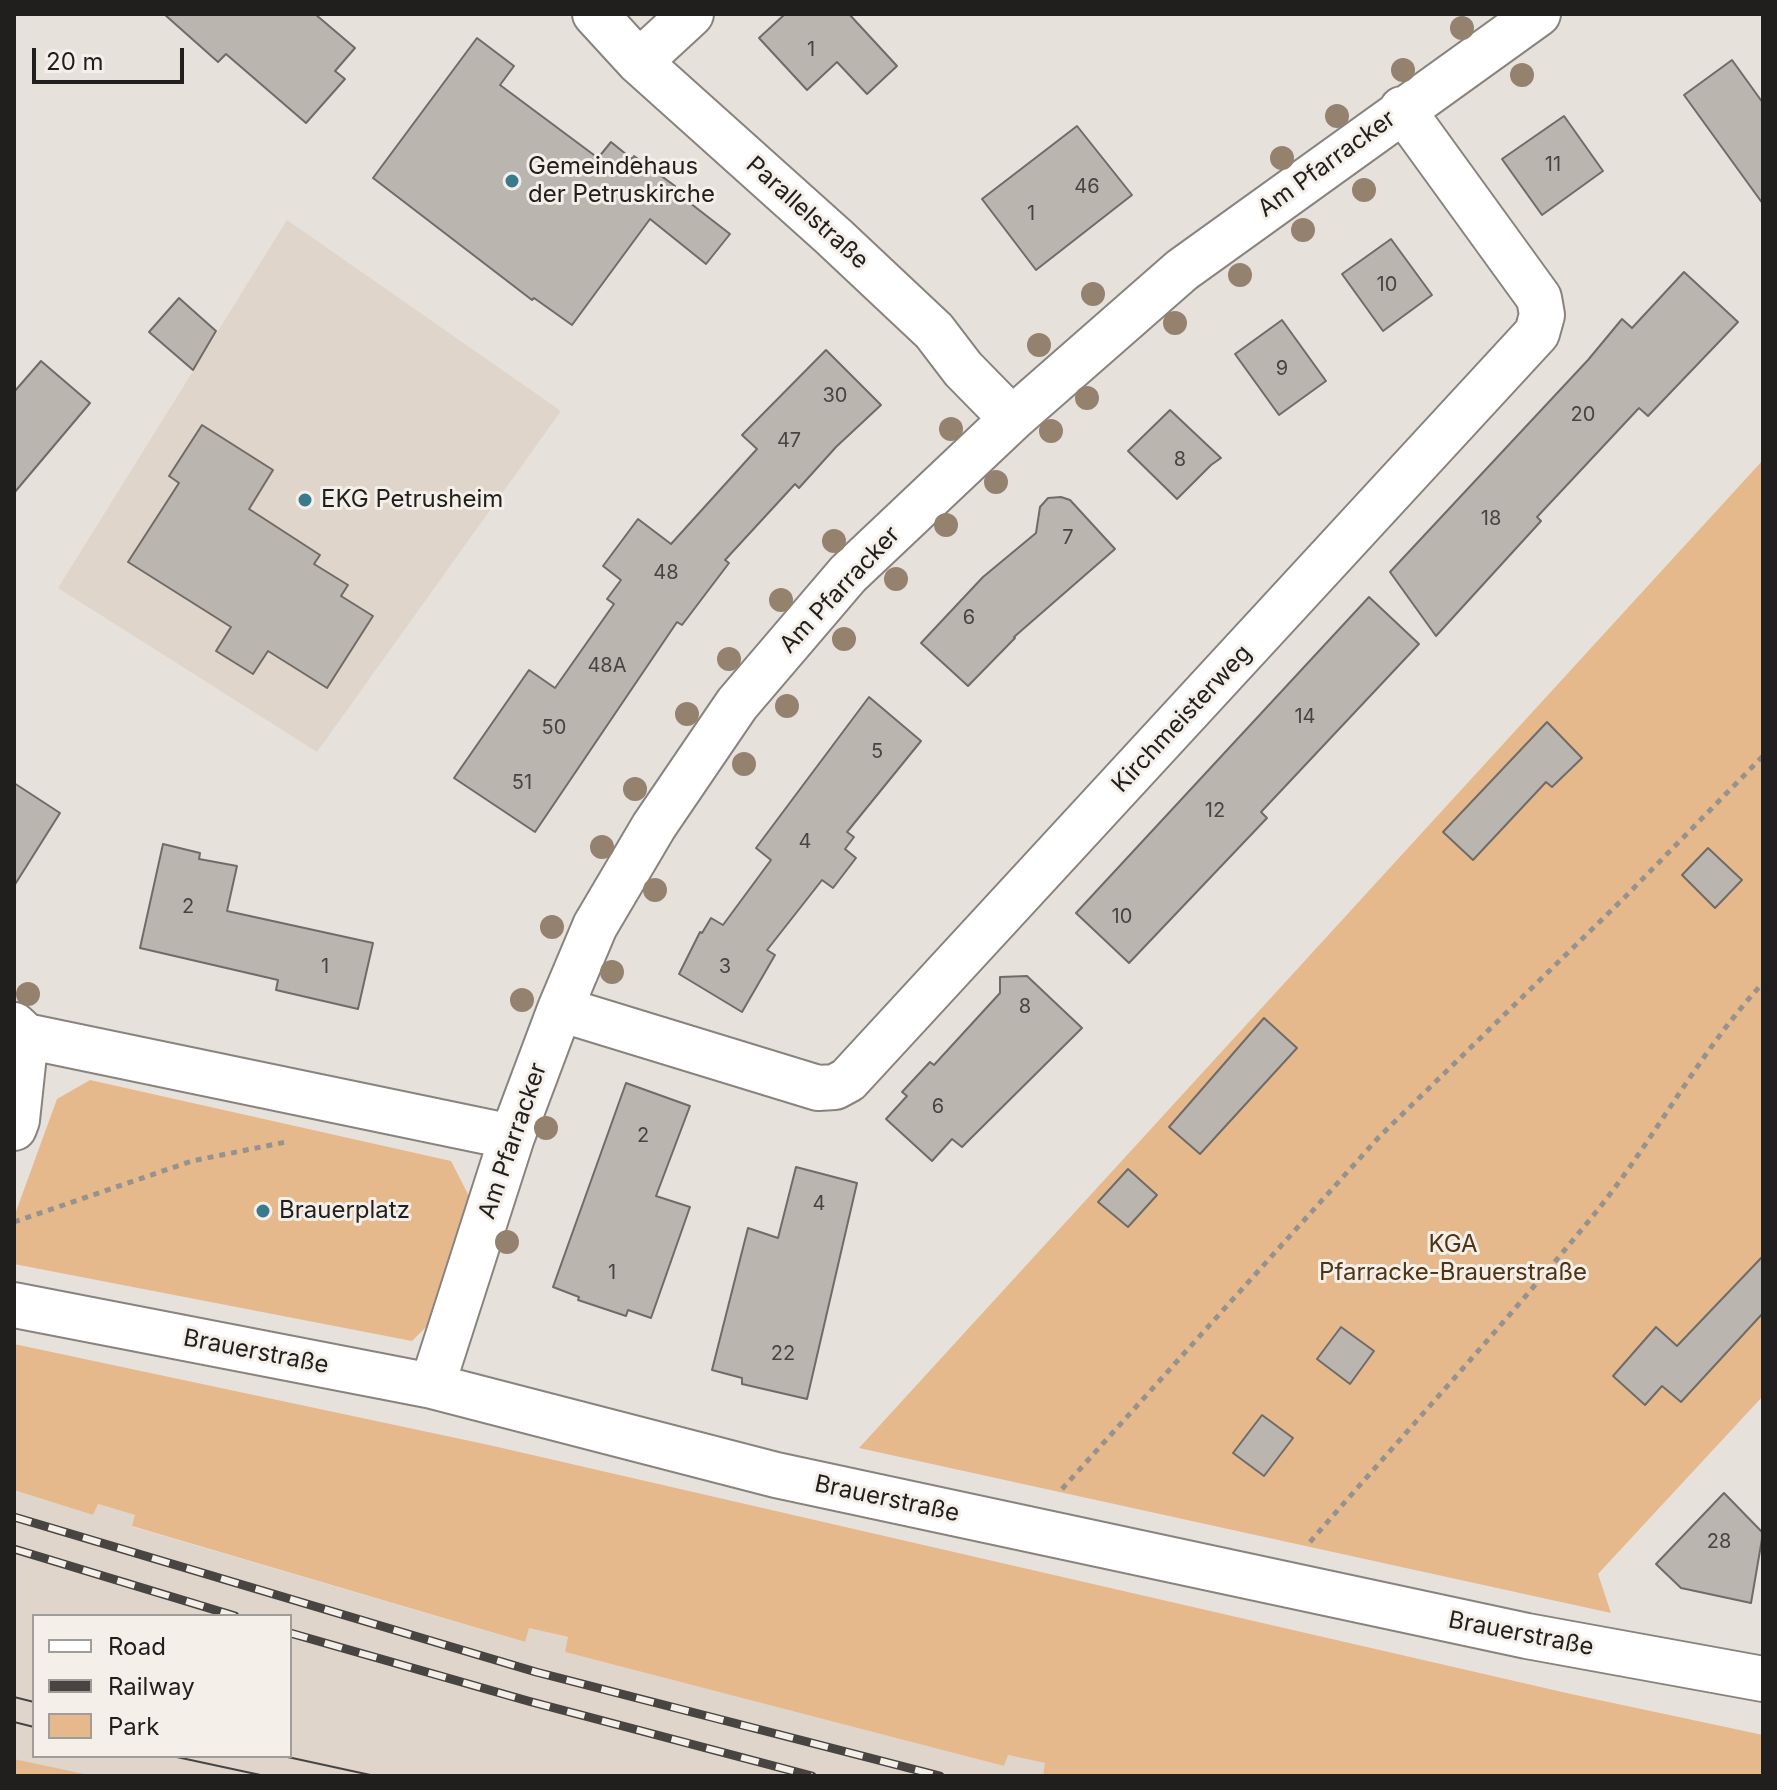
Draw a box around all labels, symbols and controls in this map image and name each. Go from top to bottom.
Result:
scale bar [36,32,188,82]
house number: 1 [807,38,815,62]
text: 20 m [46,47,104,76]
street label: Am Pfarracker [1253,104,1401,224]
street label: Parallelstraße [740,151,874,275]
place label: Gemeindehaus der Petruskirche [528,153,715,209]
house number: 11 [1545,153,1561,177]
marker: Gemeindehaus der Petruskirche [503,172,521,190]
house number: 46 [1074,175,1100,199]
house number: 1 [1027,202,1035,226]
house number: 10 [1377,273,1397,297]
house number: 9 [1276,357,1288,381]
house number: 30 [823,384,847,408]
house number: 20 [1571,403,1595,427]
house number: 47 [777,429,801,453]
house number: 8 [1174,448,1186,472]
place label: EKG Petrusheim [321,486,503,514]
marker: EKG Petrusheim [296,491,314,509]
house number: 18 [1481,507,1501,531]
street label: Am Pfarracker [774,521,906,659]
house number: 7 [1062,526,1074,550]
house number: 48 [653,561,679,585]
house number: 6 [963,606,975,630]
street label: Kirchmeisterweg [1106,639,1258,799]
house number: 48A [587,654,627,678]
house number: 14 [1294,705,1316,729]
house number: 50 [542,716,566,740]
house number: 5 [871,740,883,764]
house number: 51 [512,771,532,795]
house number: 12 [1205,799,1225,823]
house number: 4 [799,830,811,854]
house number: 2 [182,895,194,919]
house number: 10 [1112,905,1132,929]
house number: 1 [321,955,329,979]
house number: 3 [719,955,731,979]
house number: 8 [1019,995,1031,1019]
street label: Am Pfarracker [473,1059,553,1223]
house number: 6 [932,1095,944,1119]
house number: 2 [637,1124,649,1148]
house number: 4 [813,1192,825,1216]
place label: Brauerplatz [279,1197,410,1225]
marker: Brauerplatz [254,1202,272,1220]
park label: KGA Pfarracke-Brauerstraße [1319,1231,1587,1287]
house number: 1 [608,1261,616,1285]
street label: Brauerstraße [181,1324,331,1380]
house number: 22 [771,1342,795,1366]
street label: Brauerstraße [812,1470,962,1528]
house number: 28 [1707,1530,1731,1554]
street label: Brauerstraße [1446,1606,1596,1662]
legend [32,1614,292,1758]
text: Road [108,1632,166,1661]
text: Railway [108,1672,195,1701]
text: Park [108,1712,159,1741]

